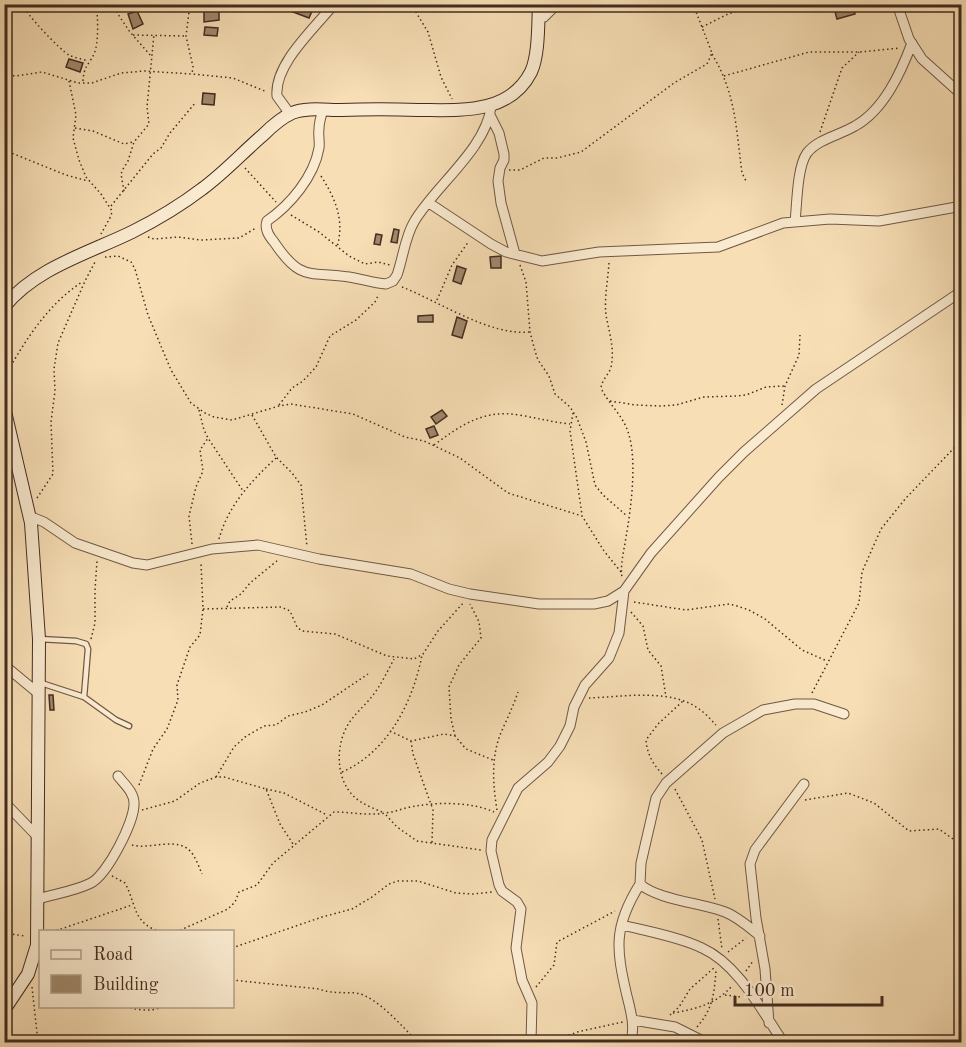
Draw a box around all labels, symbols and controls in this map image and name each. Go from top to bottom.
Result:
legend [39,930,234,1008]
text: Road [93,946,133,964]
scale bar [735,969,882,1007]
text: Building [93,976,159,994]
text: 100 m [744,982,795,1000]

